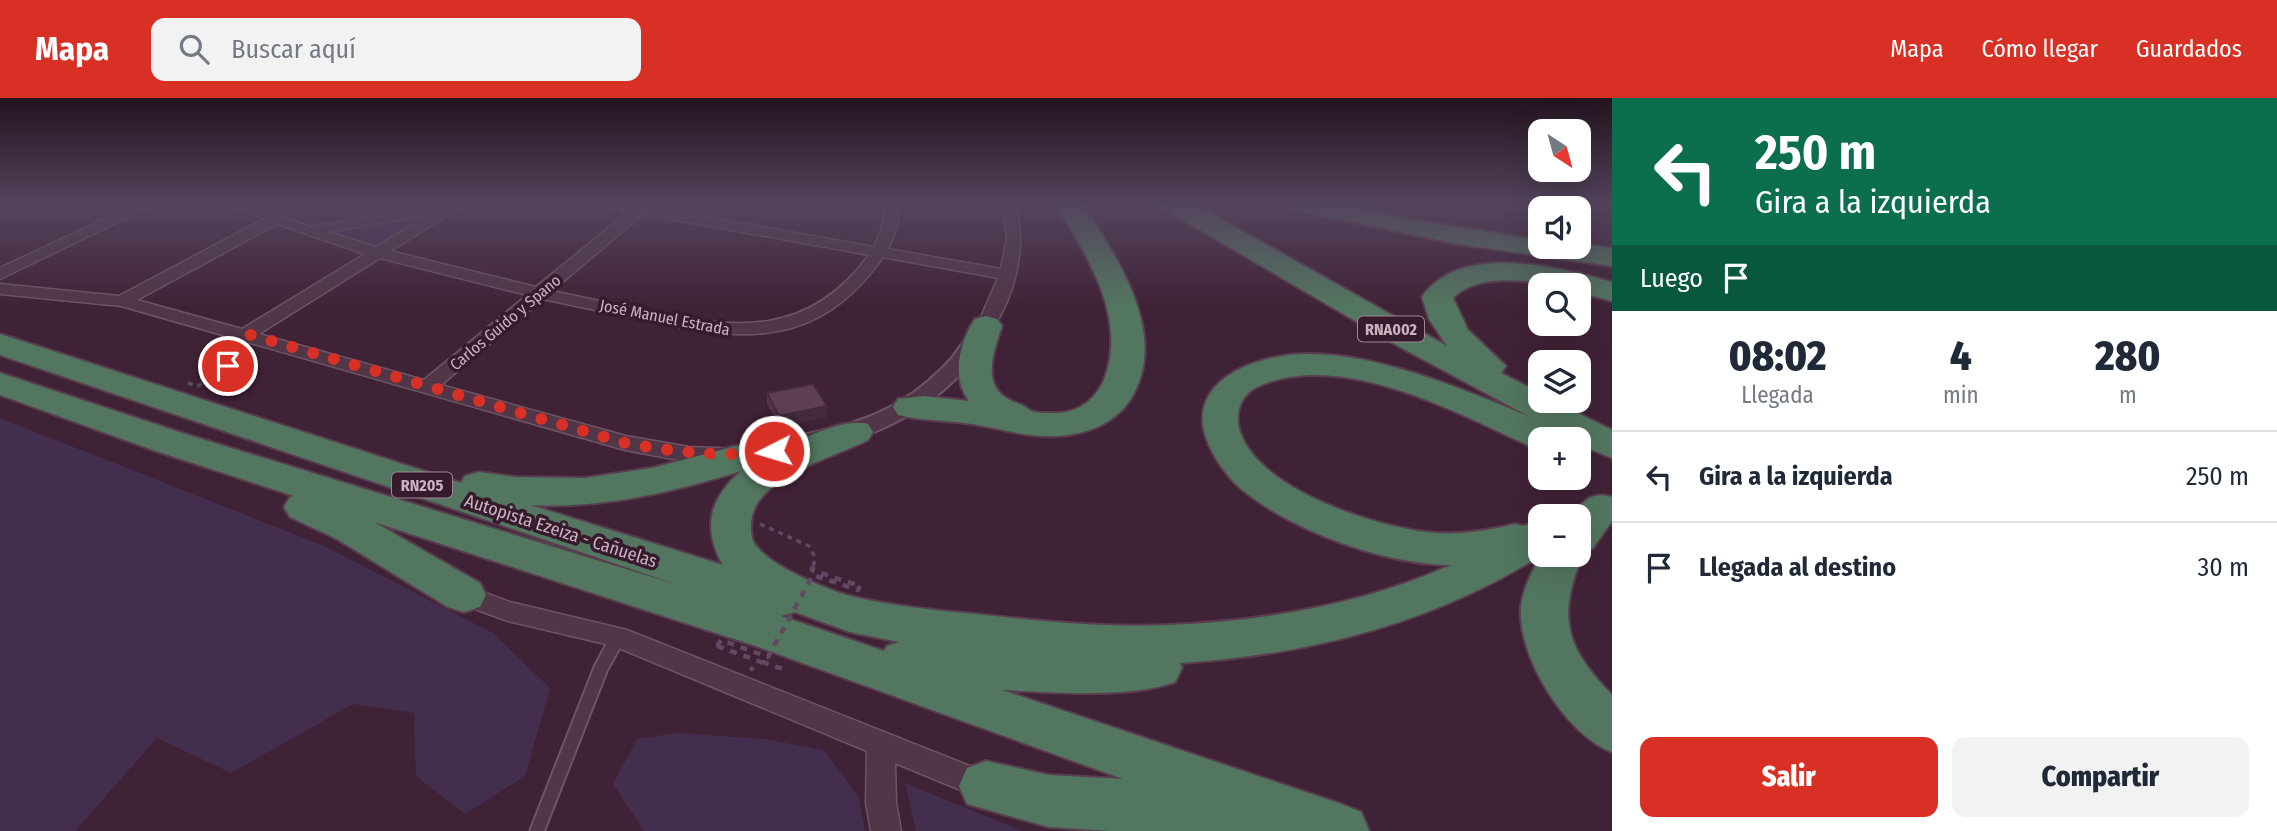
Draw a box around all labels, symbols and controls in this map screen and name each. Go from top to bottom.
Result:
search box [151,18,641,81]
text: Mapa [35,29,109,69]
icon: search [175,30,213,68]
text: Buscar aquí [231,34,356,65]
text: Mapa [1890,35,1943,63]
text: Cómo llegar [1981,35,2098,63]
text: Guardados [2136,35,2242,63]
north arrow [1528,119,1591,182]
map controls [1528,119,1591,567]
text: 250 m [1755,123,1876,182]
icon: left [1640,126,1731,217]
text: Gira a la izquierda [1755,183,1991,221]
button: sound [1528,196,1591,259]
icon: arrive [1717,259,1755,297]
text: Luego [1640,263,1703,294]
street label: Carlos Guido y Spano [446,271,565,374]
button: search [1528,273,1591,336]
street label: José Manuel Estrada [598,296,732,339]
road number: RNA002 [1358,316,1424,342]
text: 08:02 [1728,331,1827,381]
text: 4 [1950,331,1972,381]
text: 280 [2095,331,2161,381]
pin [198,336,258,396]
icon: arrive [209,347,247,385]
button: layers [1528,350,1591,413]
text: Llegada [1741,381,1814,409]
text: min [1943,381,1979,409]
text: m [2119,381,2137,409]
position arrow [737,414,811,488]
button: + [1528,427,1591,490]
icon: left [1640,458,1678,496]
text: Gira a la izquierda [1699,461,1893,492]
text: 250 m [2186,461,2249,492]
road number: RN205 [392,472,452,498]
street label: Autopista Ezeiza - Cañuelas [462,490,660,573]
button: − [1528,504,1591,567]
icon: arrive [1640,549,1678,587]
text: Llegada al destino [1699,552,1896,583]
text: 30 m [2198,552,2249,583]
button: Salir [1640,737,1938,817]
button: Compartir [1952,737,2249,817]

